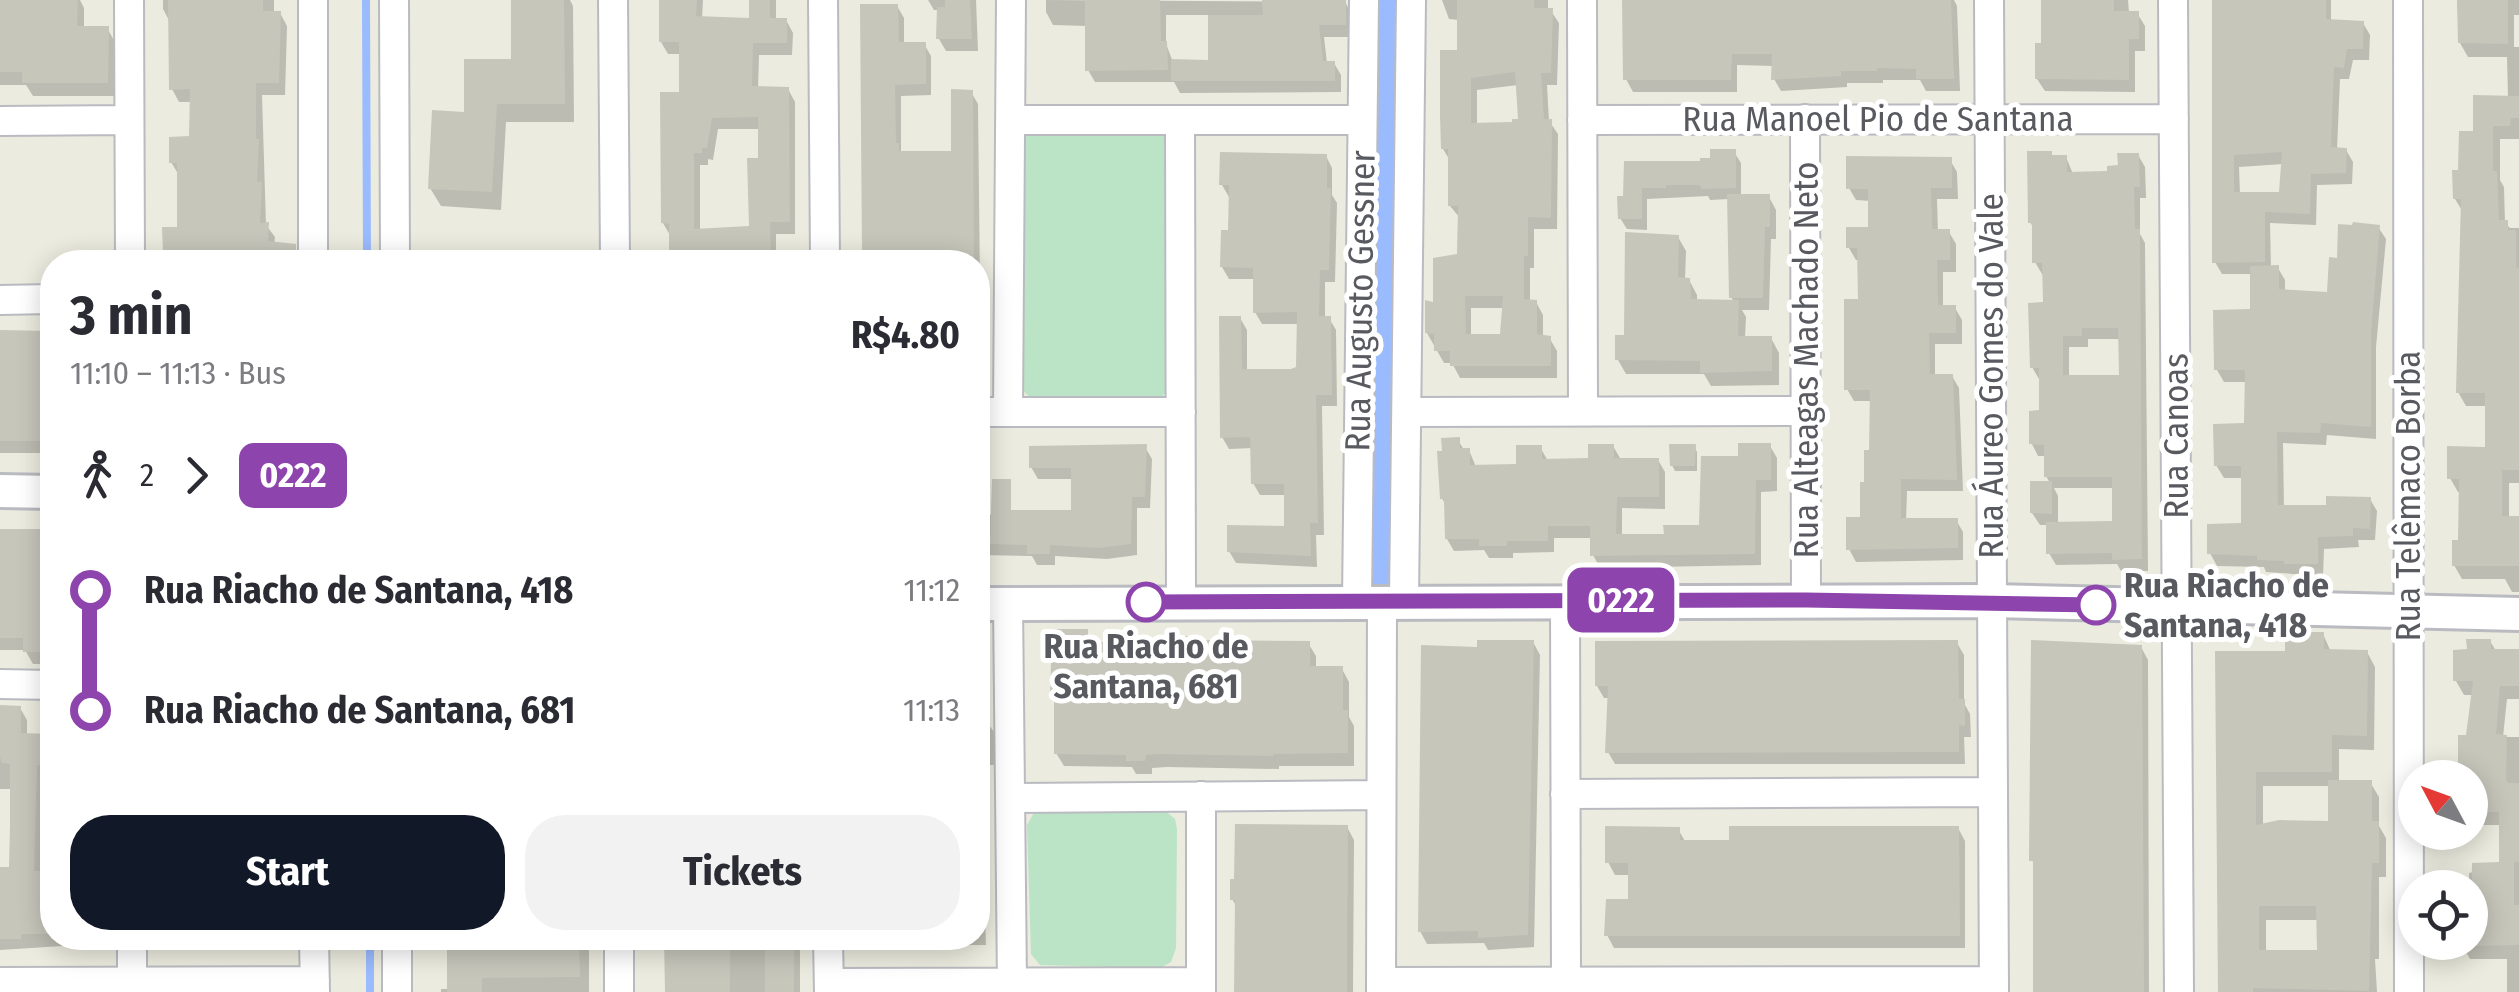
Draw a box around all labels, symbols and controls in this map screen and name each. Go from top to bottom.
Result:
street label: Rua Manoel Pio de Santana [1682,98,2074,140]
street label: Rua Augusto Gessner [1336,150,1384,452]
street label: Rua Alteagas Machado Neto [1785,162,1827,558]
street label: Rua Áureo Gomes do Vale [1970,193,2012,559]
text: 3 min [70,283,193,349]
text: R$4.80 [851,312,960,358]
street label: Rua Telêmaco Borba [2387,351,2429,641]
street label: Rua Canoas [2155,353,2197,519]
text: 11:10 – 11:13 · Bus [70,354,286,392]
icon: walk [70,448,125,503]
icon: forward [169,448,224,503]
text: 0222 [259,454,327,496]
text: 2 [140,456,154,494]
place label: Rua Riacho de Santana, 418 [2124,564,2329,646]
text: Rua Riacho de Santana, 418 [144,567,573,613]
line badge: 0222 [1551,568,1691,632]
text: 11:12 [903,571,960,609]
text: 0222 [1587,579,1655,621]
marker: Rua Riacho de Santana, 681 [1127,583,1165,621]
marker: Rua Riacho de Santana, 418 [2077,586,2115,624]
place label: Rua Riacho de Santana, 681 [1043,625,1249,707]
text: Rua Riacho de Santana, 681 [144,687,575,733]
text: 11:13 [903,691,960,729]
north arrow [2398,760,2488,850]
map controls [2398,760,2488,960]
button: Start [70,815,505,930]
button: Tickets [525,815,960,930]
button: locate [2398,870,2488,960]

